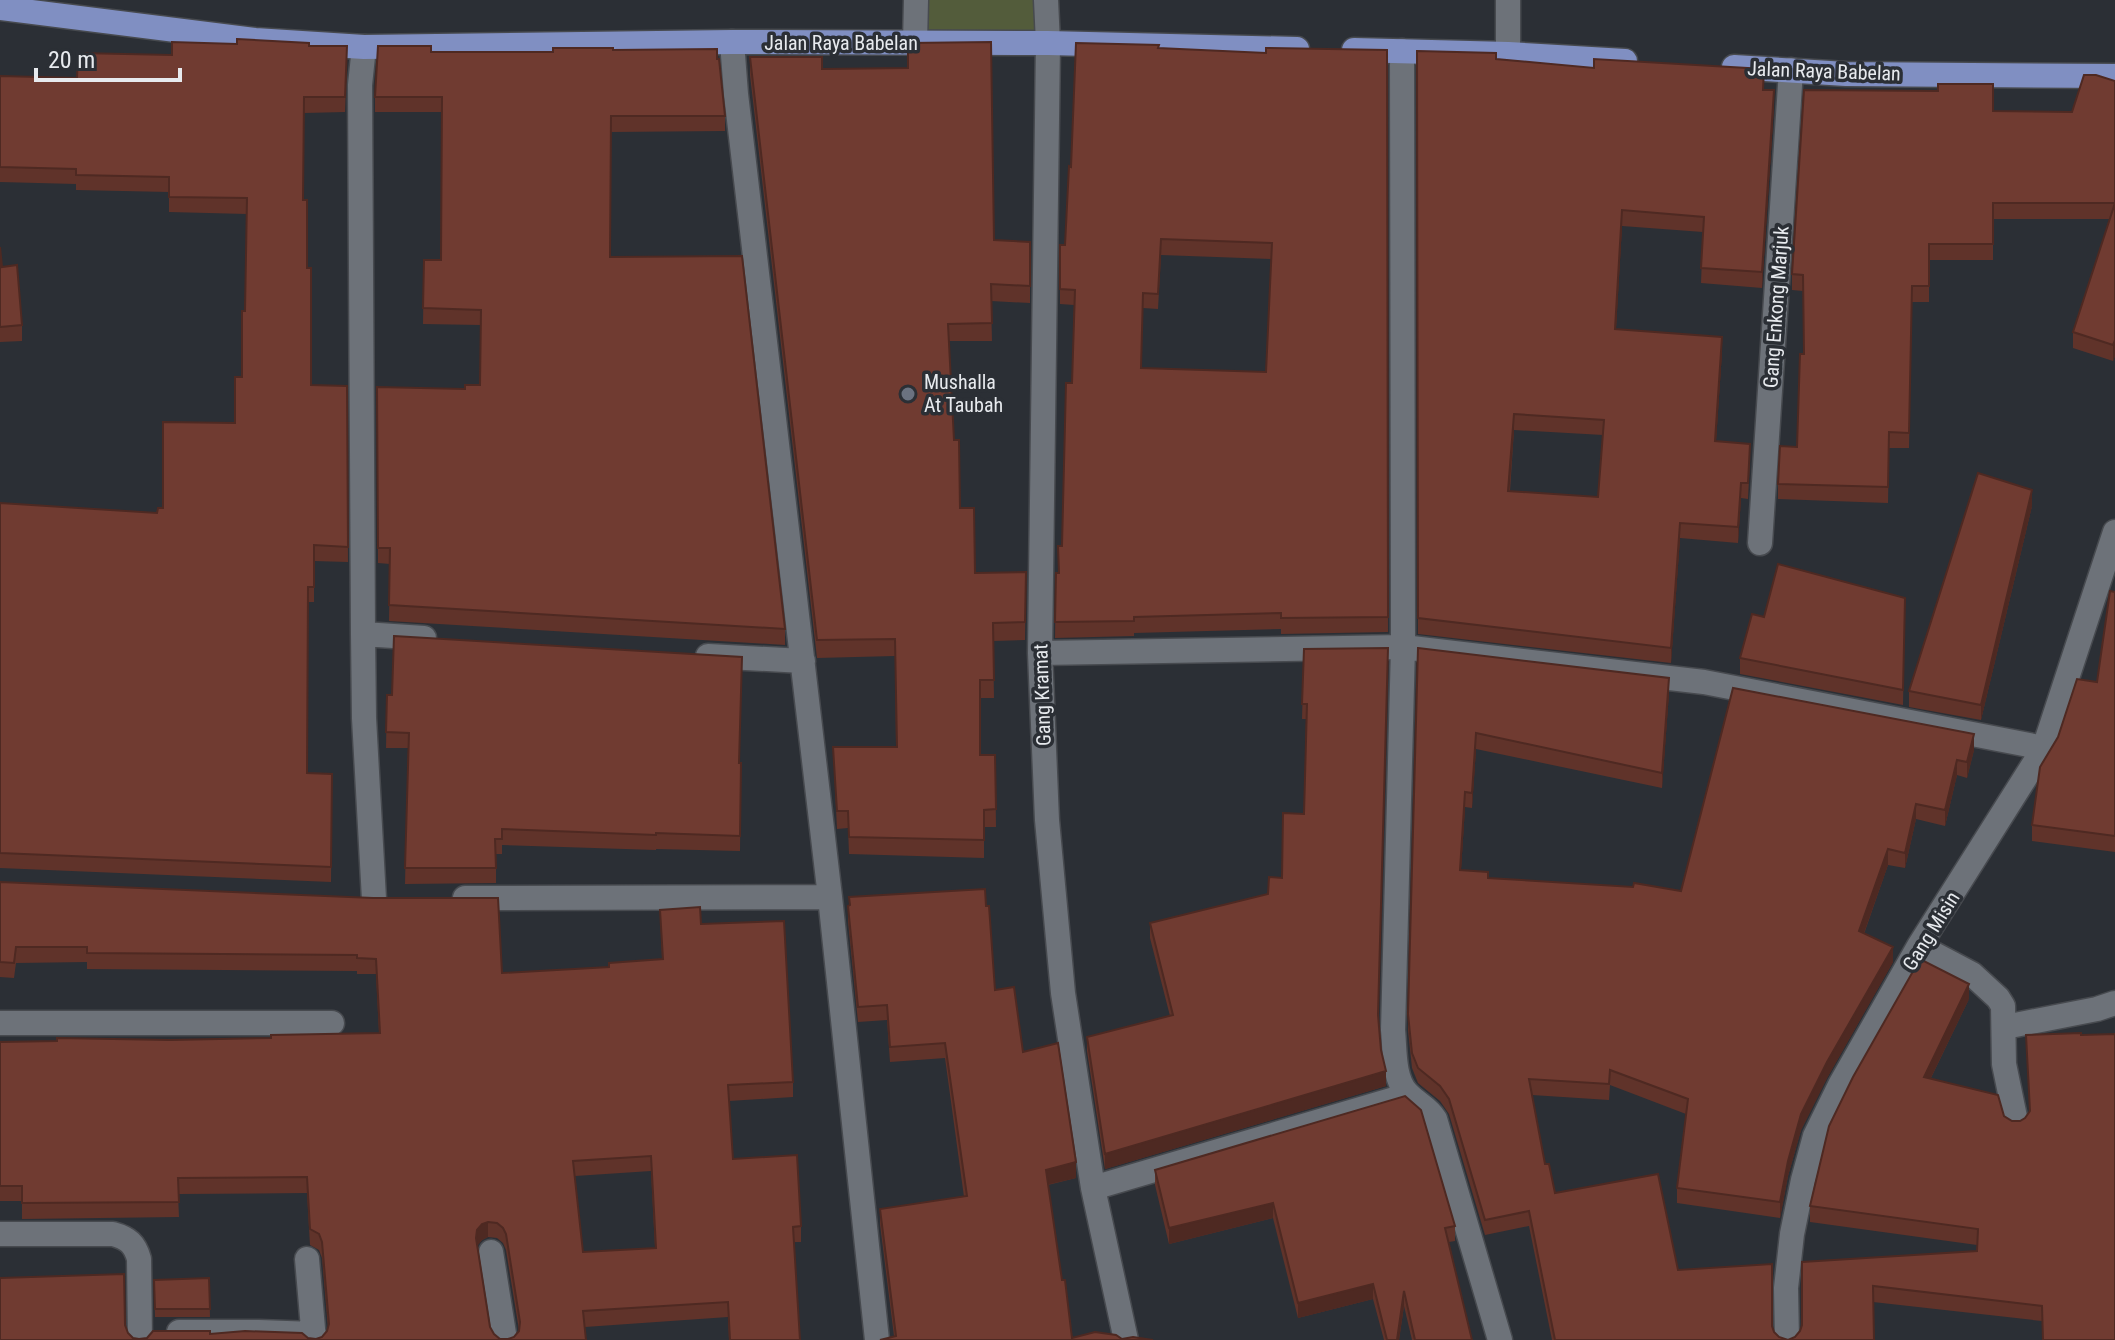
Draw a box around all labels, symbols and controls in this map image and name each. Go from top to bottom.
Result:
street label: Jalan Raya Babelan [764,31,918,55]
scale bar [36,32,180,82]
text: 20 m [48,46,95,74]
street label: Jalan Raya Babelan [1747,56,1901,86]
street label: Gang Enkong Marjuk [1758,225,1794,389]
place label: Mushalla At Taubah [924,370,1003,417]
marker: Mushalla At Taubah [899,385,917,403]
street label: Gang Kramat [1028,643,1056,747]
street label: Gang Misin [1897,887,1965,975]

